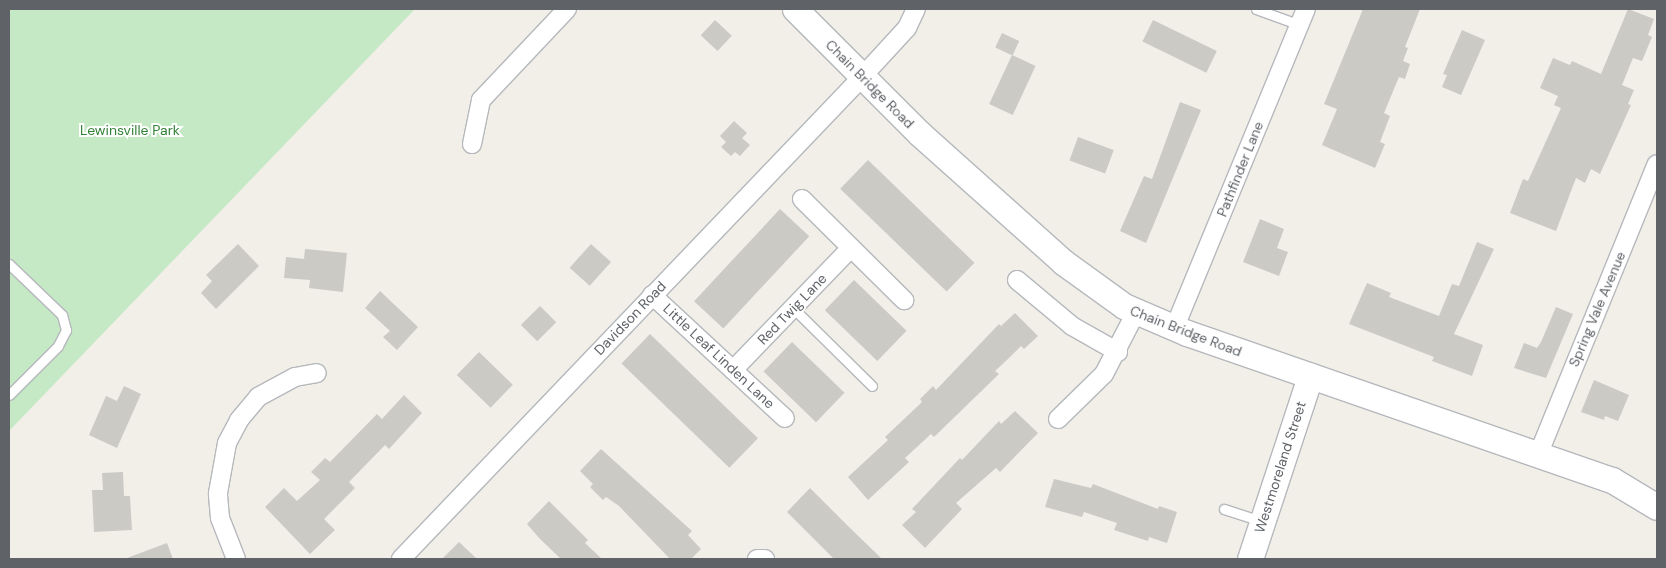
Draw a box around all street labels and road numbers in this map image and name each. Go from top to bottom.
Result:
street label: Chain Bridge Road [822,36,918,132]
street label: Pathfinder Lane [1213,119,1267,219]
street label: Spring Vale Avenue [1565,249,1629,369]
street label: Red Twig Lane [754,270,830,348]
street label: Davidson Road [591,278,669,358]
street label: Little Leaf Linden Lane [660,300,778,412]
street label: Chain Bridge Road [1128,302,1244,360]
street label: Westmoreland Street [1251,399,1309,535]

